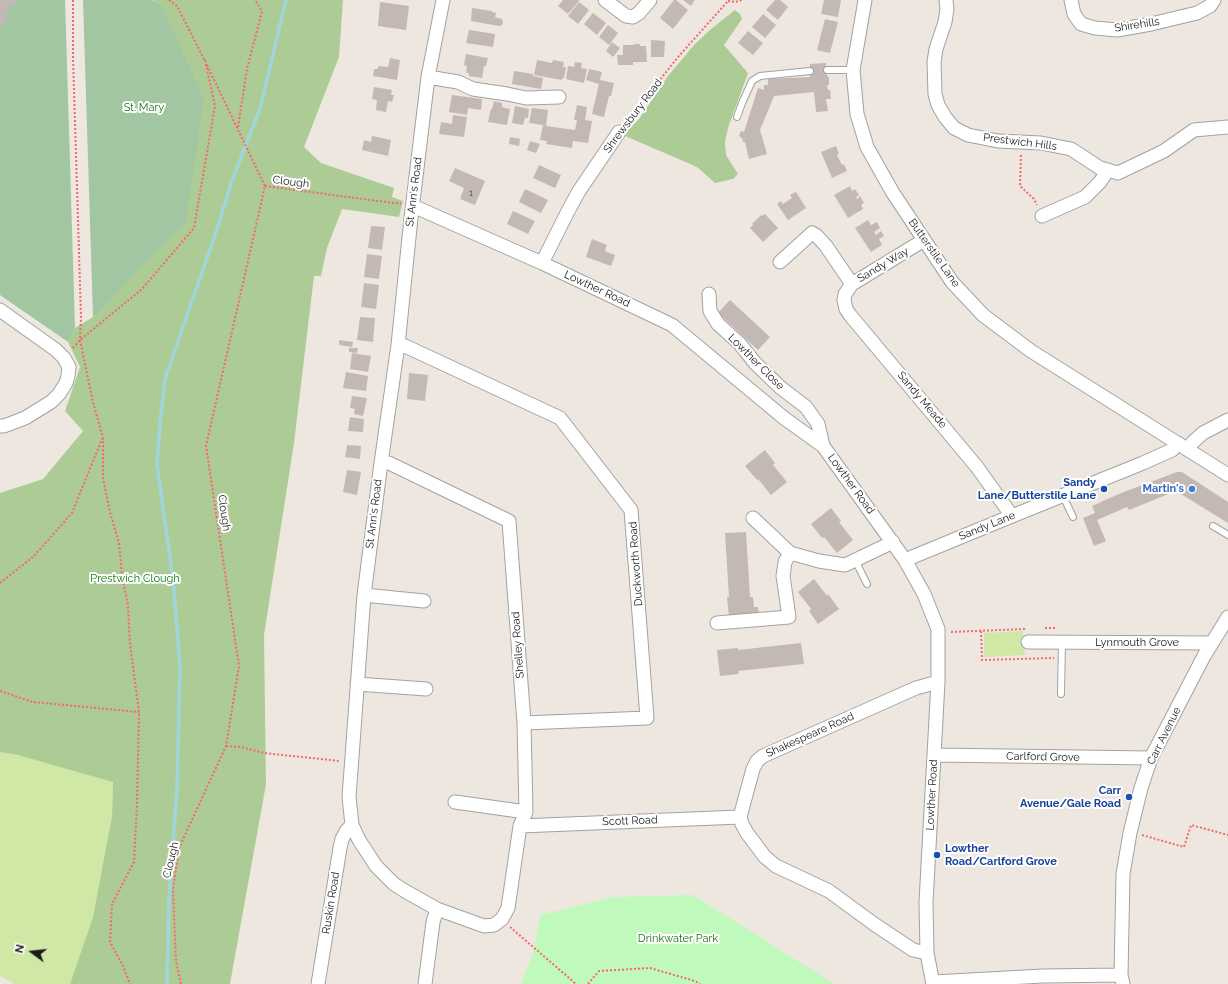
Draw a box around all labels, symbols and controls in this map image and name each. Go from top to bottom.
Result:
street label: Shirehills [1113,15,1161,35]
street label: Shrewsbury Road [601,76,665,156]
park label: St. Mary [124,101,164,115]
street label: Prestwich Hills [982,131,1058,153]
street label: St Ann's Road [403,157,425,227]
street label: Clough [272,173,310,191]
house number: 1 [469,188,473,198]
street label: Butterstile Lane [906,216,962,290]
street label: Sandy Way [855,245,911,285]
street label: Lowther Road [562,268,632,310]
street label: Lowther Close [725,331,787,393]
street label: Sandy Meade [894,369,950,431]
street label: Lowther Road [825,451,877,517]
place label: Sandy Lane/Butterstile Lane [978,476,1096,502]
street label: St Ann's Road [363,479,385,549]
place label: Martin's [1143,482,1184,496]
marker: Sandy Lane/Butterstile Lane [1099,484,1109,494]
marker: Martin's [1187,484,1197,494]
street label: Clough [215,494,233,532]
street label: Sandy Lane [957,509,1017,543]
street label: Duckworth Road [626,521,646,607]
park label: Prestwich Clough [90,572,180,586]
street label: Shelley Road [509,611,527,679]
street label: Lynmouth Grove [1095,636,1179,650]
street label: Carr Avenue [1144,705,1184,767]
street label: Shakespeare Road [764,710,856,760]
street label: Carlford Grove [1006,750,1080,764]
street label: Lowther Road [924,759,940,831]
place label: Carr Avenue/Gale Road [1020,784,1121,810]
marker: Carr Avenue/Gale Road [1124,792,1134,802]
street label: Scott Road [602,813,658,829]
street label: Clough [160,841,182,879]
place label: Lowther Road/Carlford Grove [945,842,1057,868]
marker: Lowther Road/Carlford Grove [932,850,942,860]
street label: Ruskin Road [320,871,342,935]
north arrow [12,932,52,972]
park label: Drinkwater Park [638,932,718,946]
text: N [13,943,27,955]

